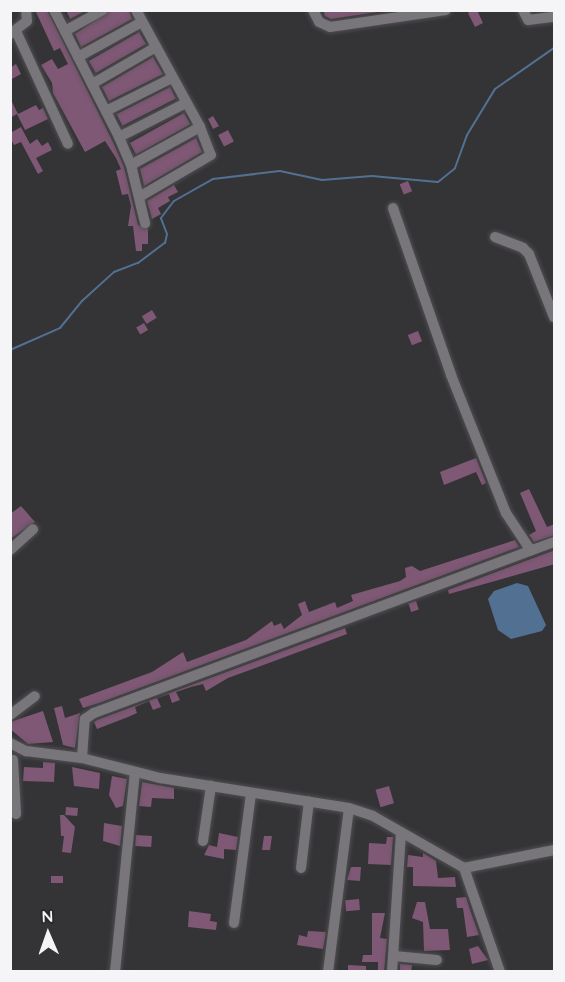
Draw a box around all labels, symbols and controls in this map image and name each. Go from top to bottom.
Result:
north arrow [18,904,78,964]
text: N [41,906,54,926]

